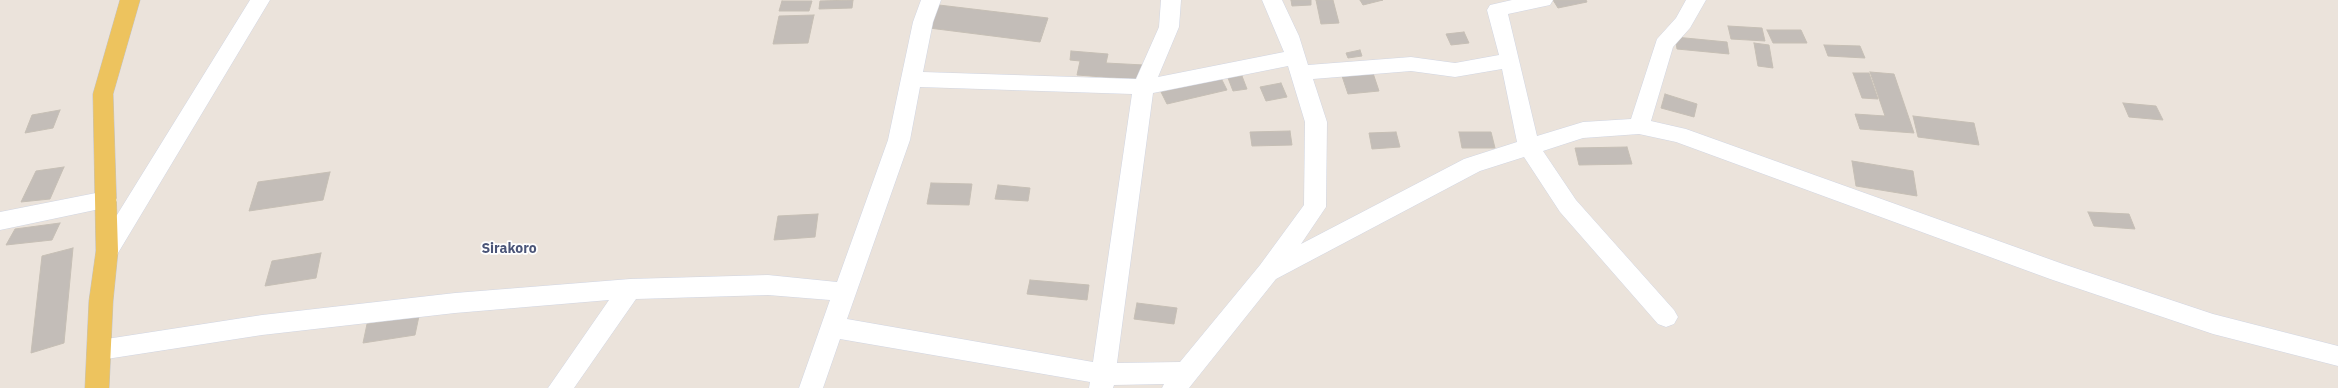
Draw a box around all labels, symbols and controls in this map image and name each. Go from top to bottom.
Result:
district label: Sirakoro [481,241,537,257]

